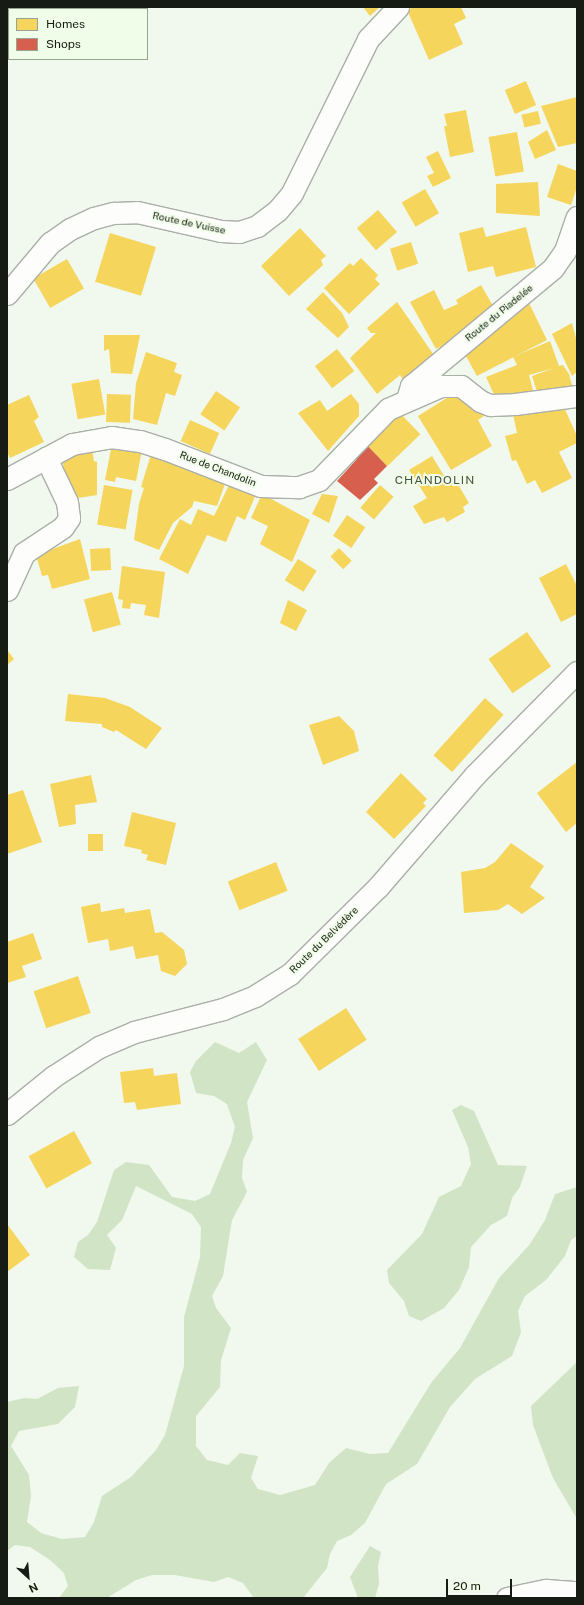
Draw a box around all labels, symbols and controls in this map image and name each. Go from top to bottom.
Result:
legend [8,8,148,60]
text: Homes [46,17,85,31]
text: Shops [46,37,81,51]
street label: Route de Vuisse [151,209,227,237]
street label: Route du Piadelée [463,282,535,344]
street label: Rue de Chandolin [178,449,258,489]
district label: CHANDOLIN [395,474,475,488]
street label: Route du Belvédère [287,904,361,976]
north arrow [8,1557,48,1597]
scale bar [448,1571,514,1597]
text: 20 m [453,1579,481,1593]
text: N [27,1581,40,1595]

